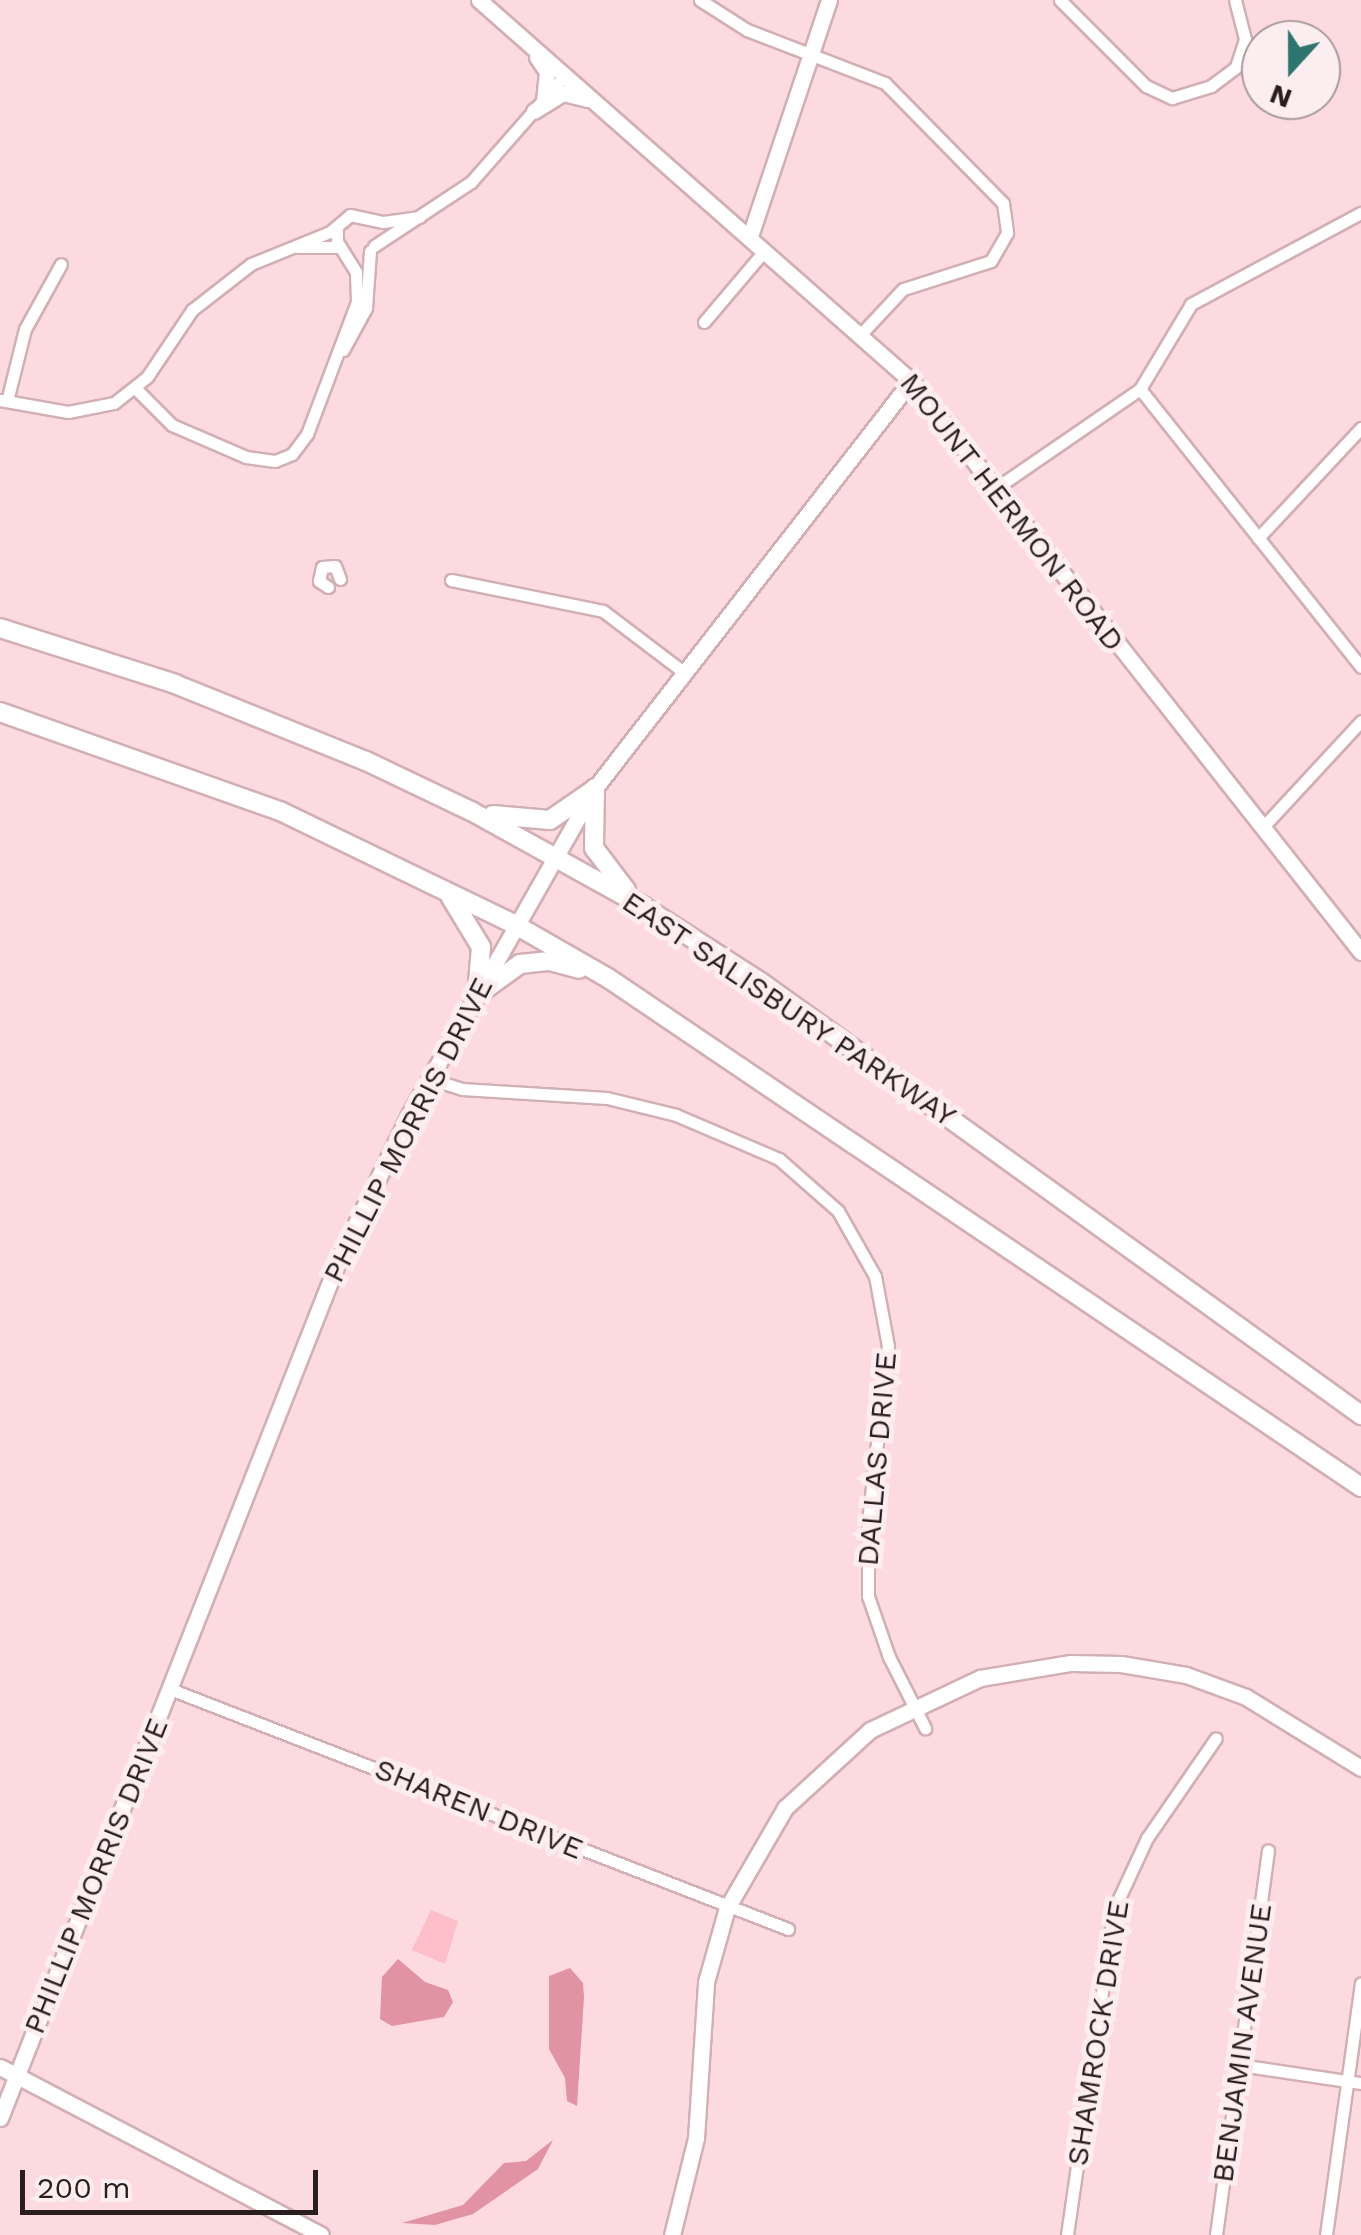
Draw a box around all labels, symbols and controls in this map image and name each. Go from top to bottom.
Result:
north arrow [1241,20,1341,120]
text: N [1265,77,1296,116]
street label: MOUNT HERMON ROAD [892,365,1132,659]
street label: EAST SALISBURY PARKWAY [615,883,963,1135]
street label: PHILLIP MORRIS DRIVE [315,971,501,1289]
street label: DALLAS DRIVE [850,1350,904,1568]
street label: PHILLIP MORRIS DRIVE [16,1713,176,2039]
street label: SHAREN DRIVE [370,1751,588,1867]
street label: SHAMROCK DRIVE [1059,1898,1137,2168]
street label: BENJAMIN AVENUE [1205,1901,1279,2185]
scale bar [25,2150,322,2212]
text: 200 m [37,2170,131,2205]

